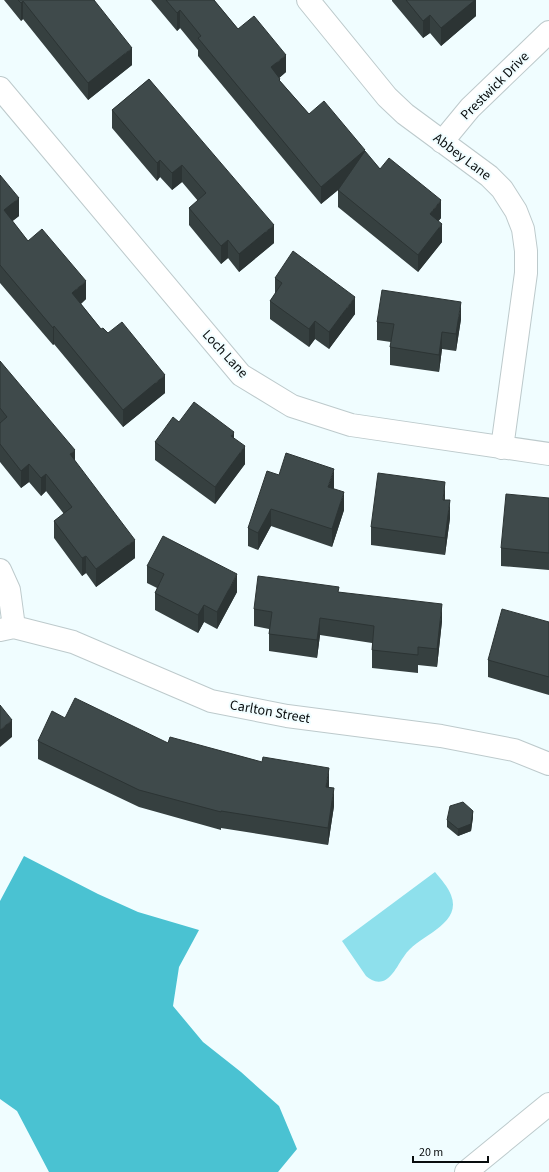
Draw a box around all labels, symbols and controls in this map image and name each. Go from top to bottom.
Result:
street label: Prestwick Drive [456,47,534,125]
street label: Abbey Lane [429,129,495,185]
street label: Loch Lane [197,325,253,383]
street label: Carlton Street [228,695,312,729]
scale bar [413,1138,488,1164]
text: 20 m [419,1144,443,1161]

